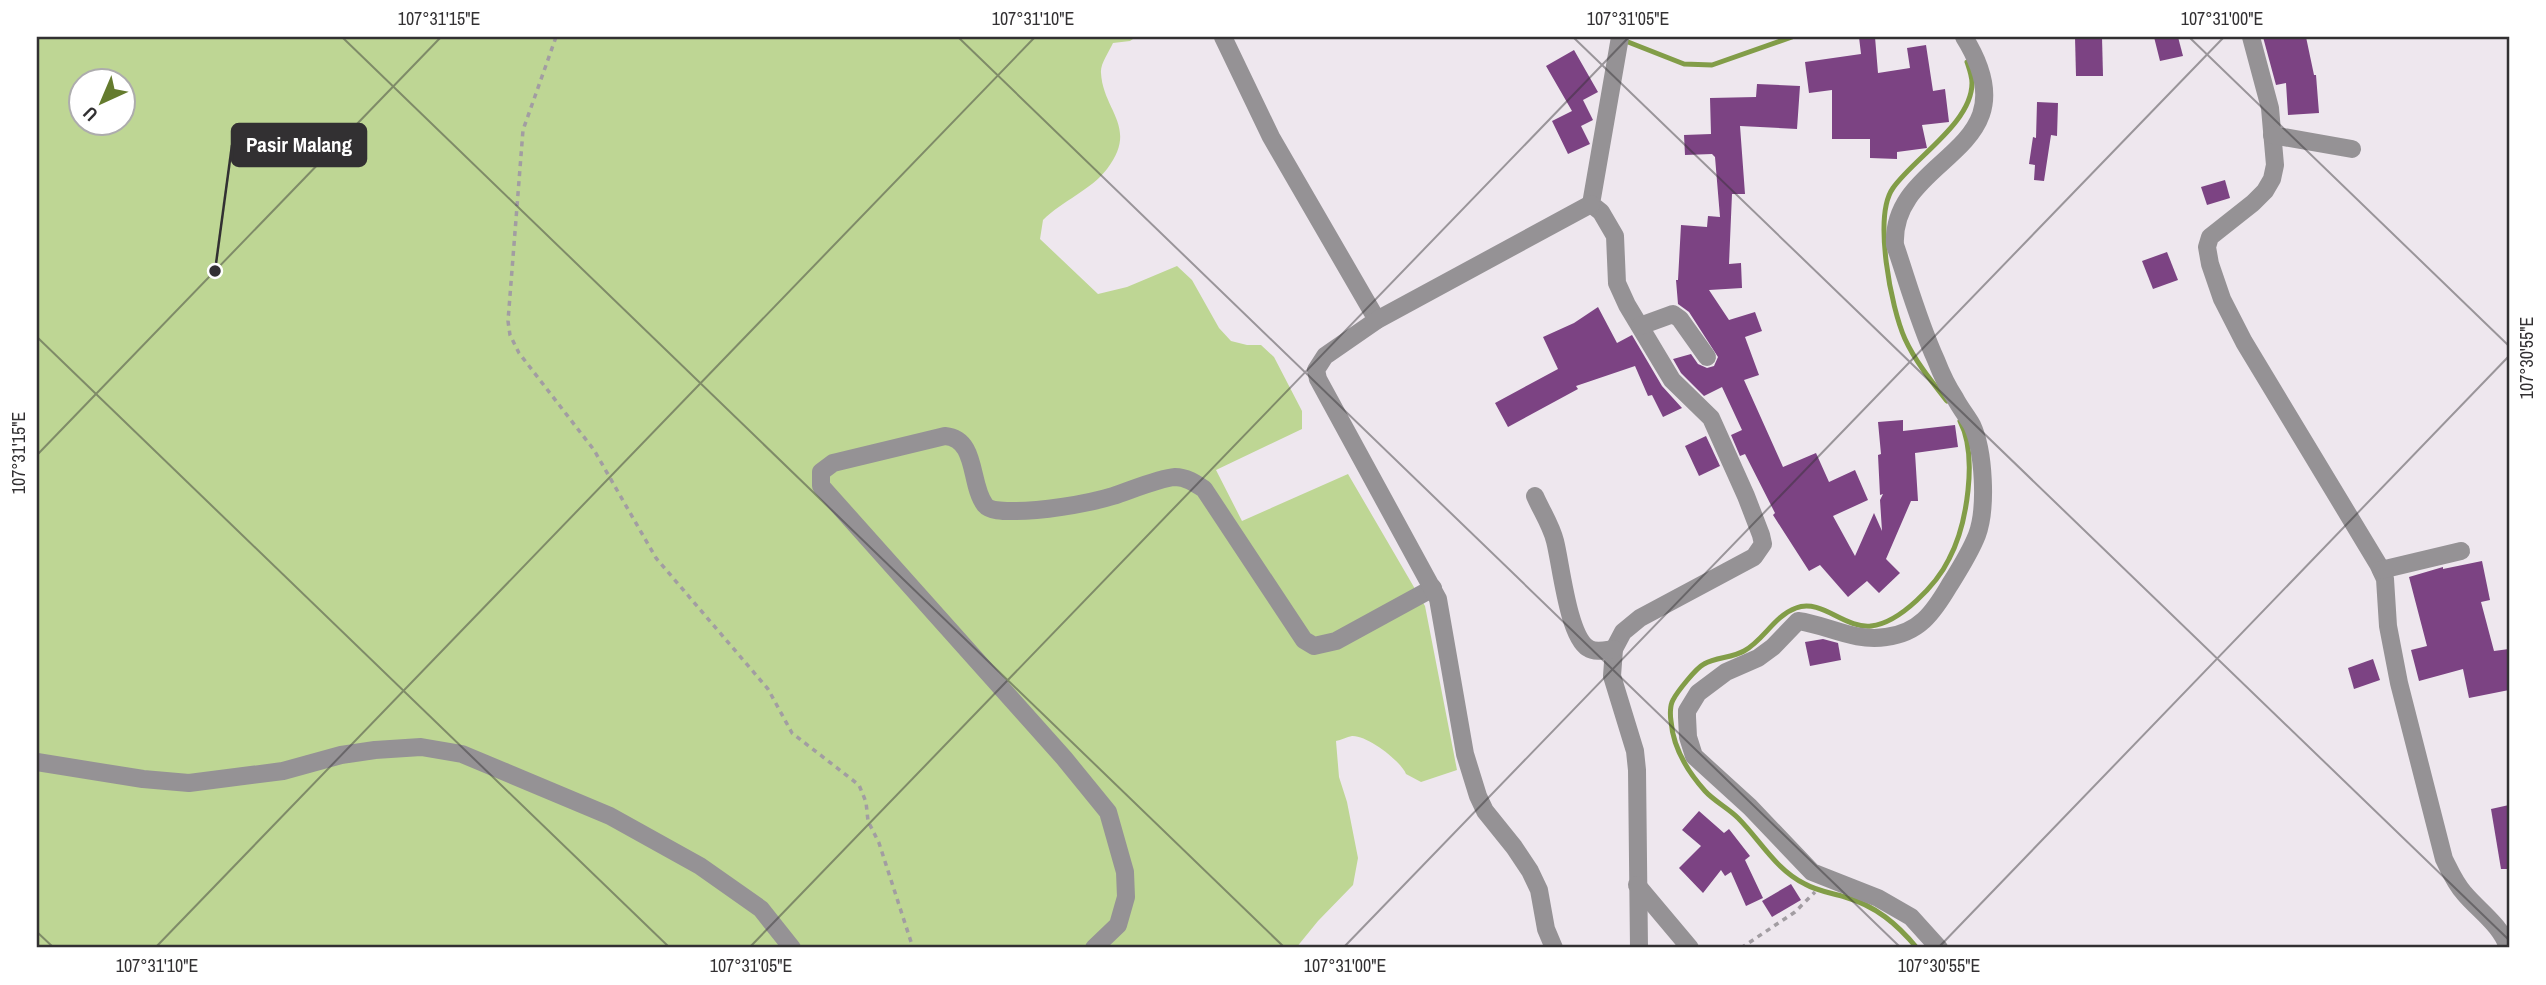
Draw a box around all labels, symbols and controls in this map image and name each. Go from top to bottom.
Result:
text: 107°31'15"E [398,6,480,31]
text: 107°31'10"E [992,6,1074,31]
text: 107°31'05"E [1587,6,1669,31]
text: 107°31'00"E [2181,6,2263,31]
north arrow [66,66,136,136]
text: U [77,101,103,127]
callout: Pasir Malang [232,124,366,166]
text: Pasir Malang [246,130,353,159]
text: 107°30'55"E [2514,317,2539,399]
text: 107°31'15"E [6,412,31,494]
text: 107°31'10"E [116,953,198,978]
text: 107°31'05"E [710,953,792,978]
text: 107°31'00"E [1304,953,1386,978]
text: 107°30'55"E [1898,953,1980,978]

